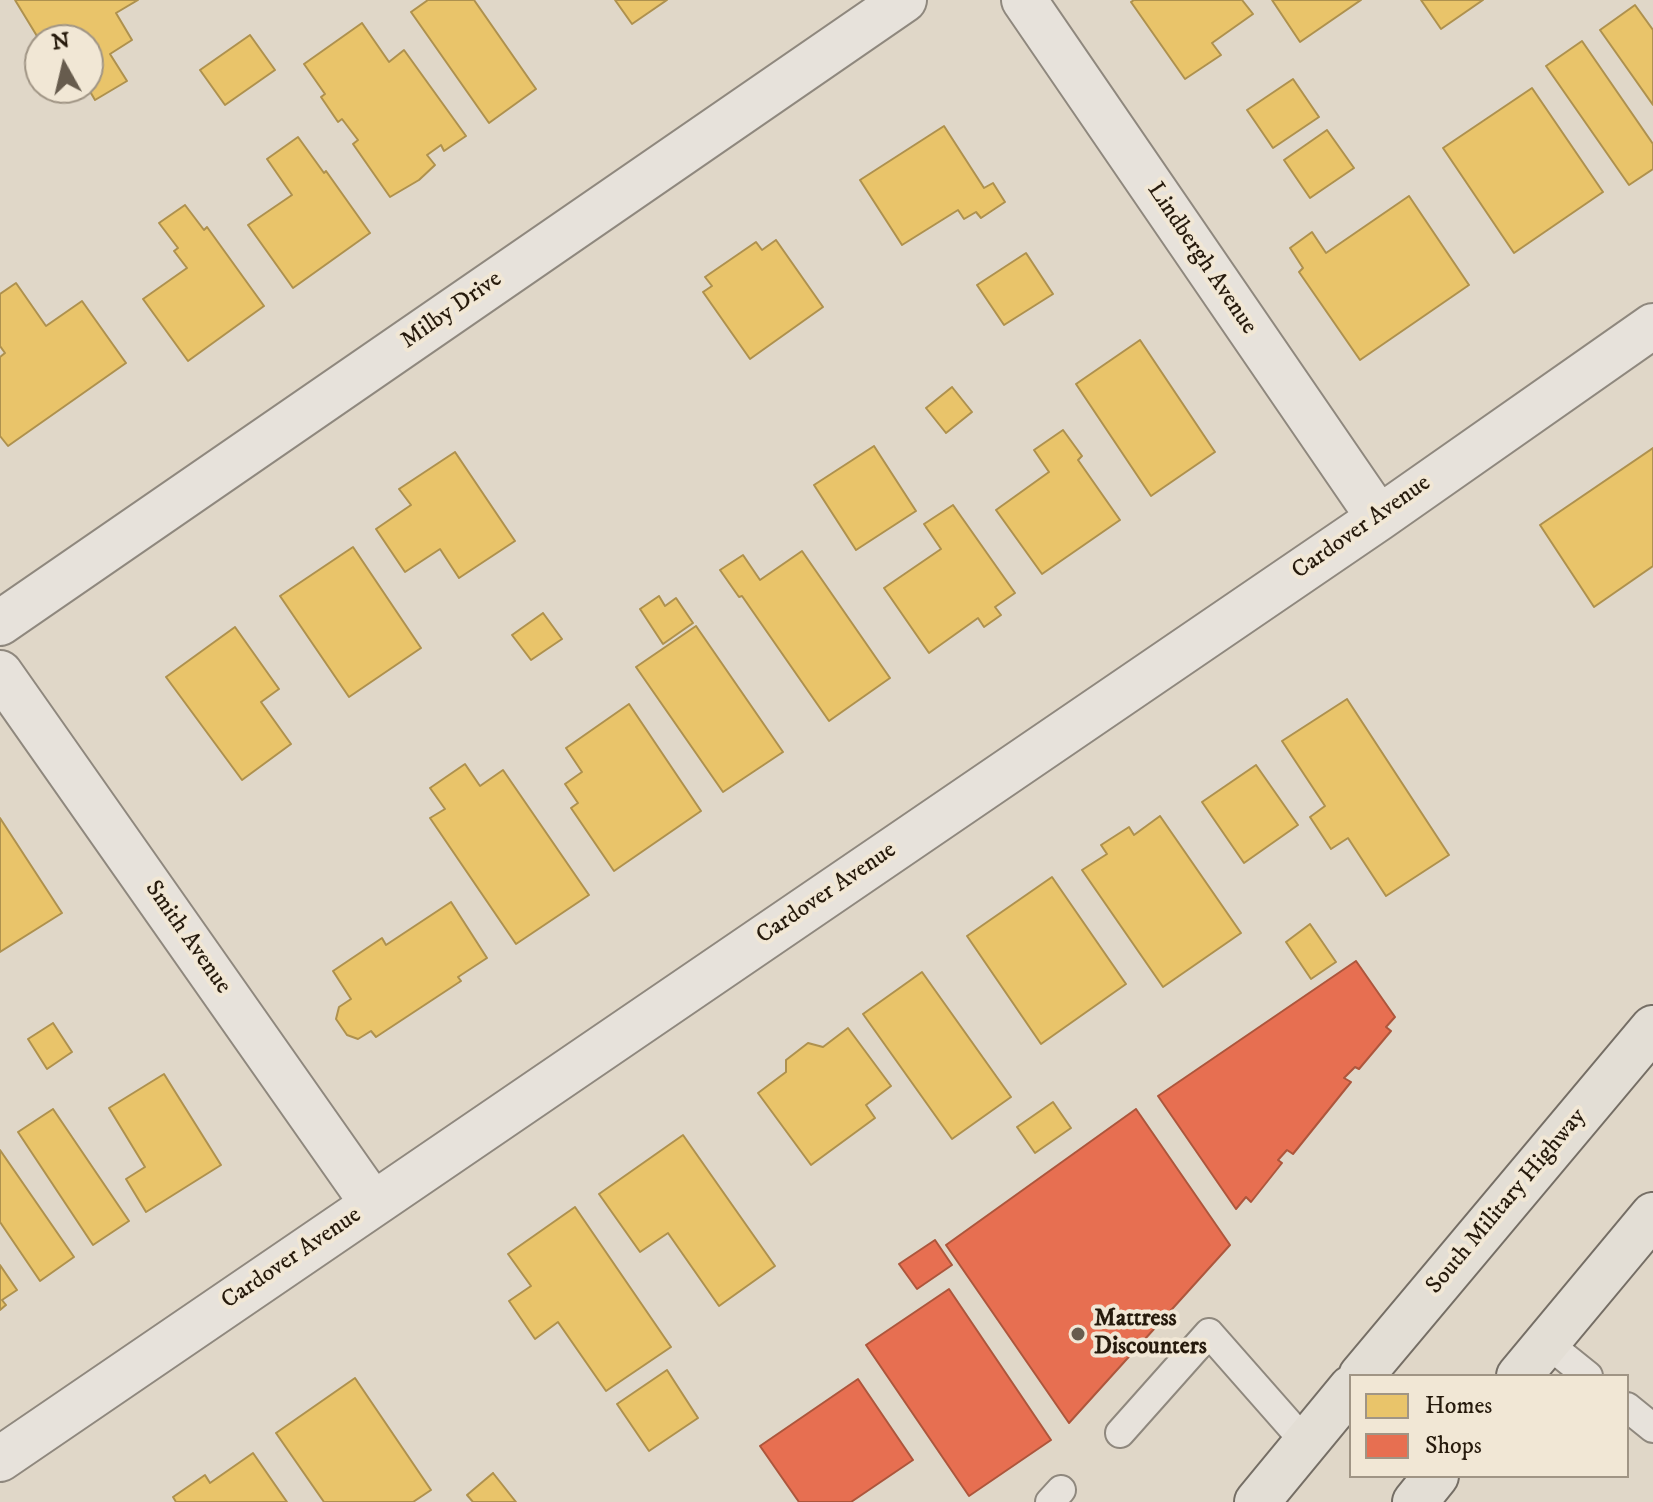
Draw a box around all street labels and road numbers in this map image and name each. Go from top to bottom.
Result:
street label: Lindbergh Avenue [1140,178,1262,340]
street label: Milby Drive [396,266,508,356]
street label: Cardover Avenue [1287,470,1437,586]
street label: Cardover Avenue [752,837,902,951]
street label: Smith Avenue [138,876,236,1000]
street label: South Military Highway [1421,1103,1593,1301]
street label: Cardover Avenue [217,1202,367,1316]

